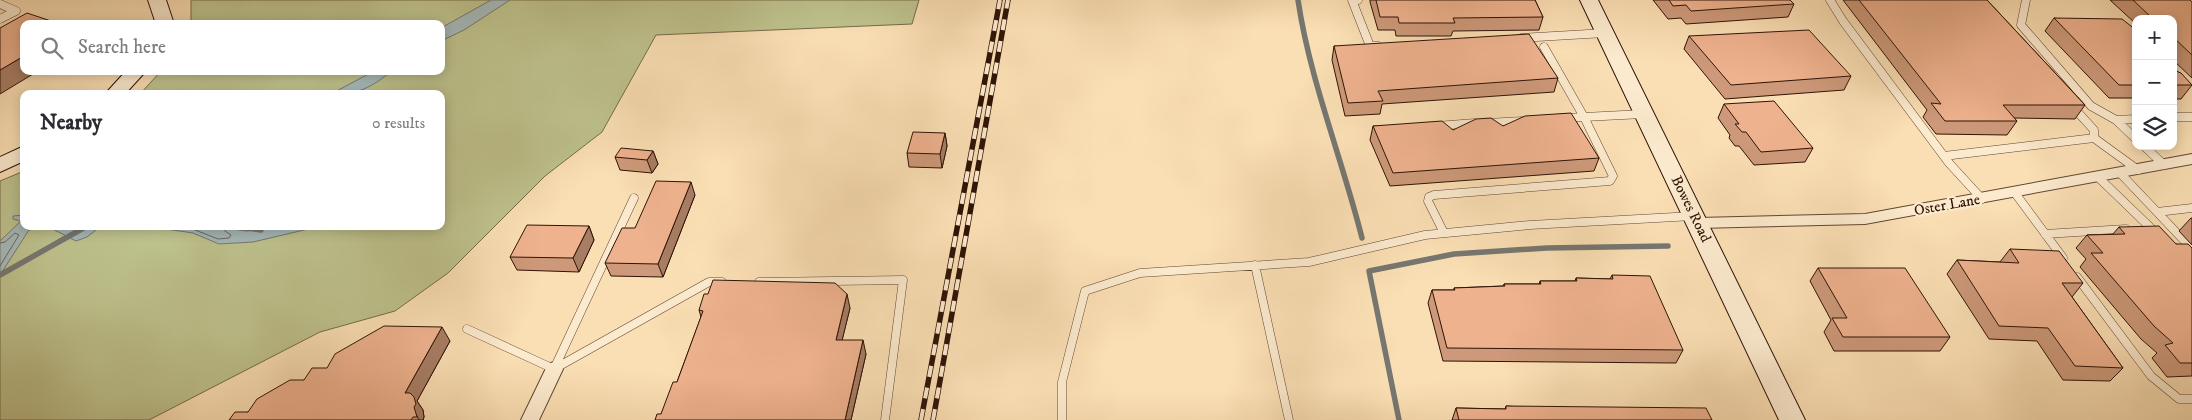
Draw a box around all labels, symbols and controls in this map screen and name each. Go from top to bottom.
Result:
map controls [2132,15,2177,150]
button: + [2132,15,2177,60]
search box [20,20,445,75]
icon: search [38,34,66,62]
text: Search here [78,36,166,59]
button: − [2132,60,2177,105]
button: layers [2132,105,2177,150]
text: Nearby [40,110,102,136]
text: 0 results [372,113,425,133]
street label: Bowes Road [1667,173,1716,246]
street label: Oster Lane [1913,190,1981,220]

